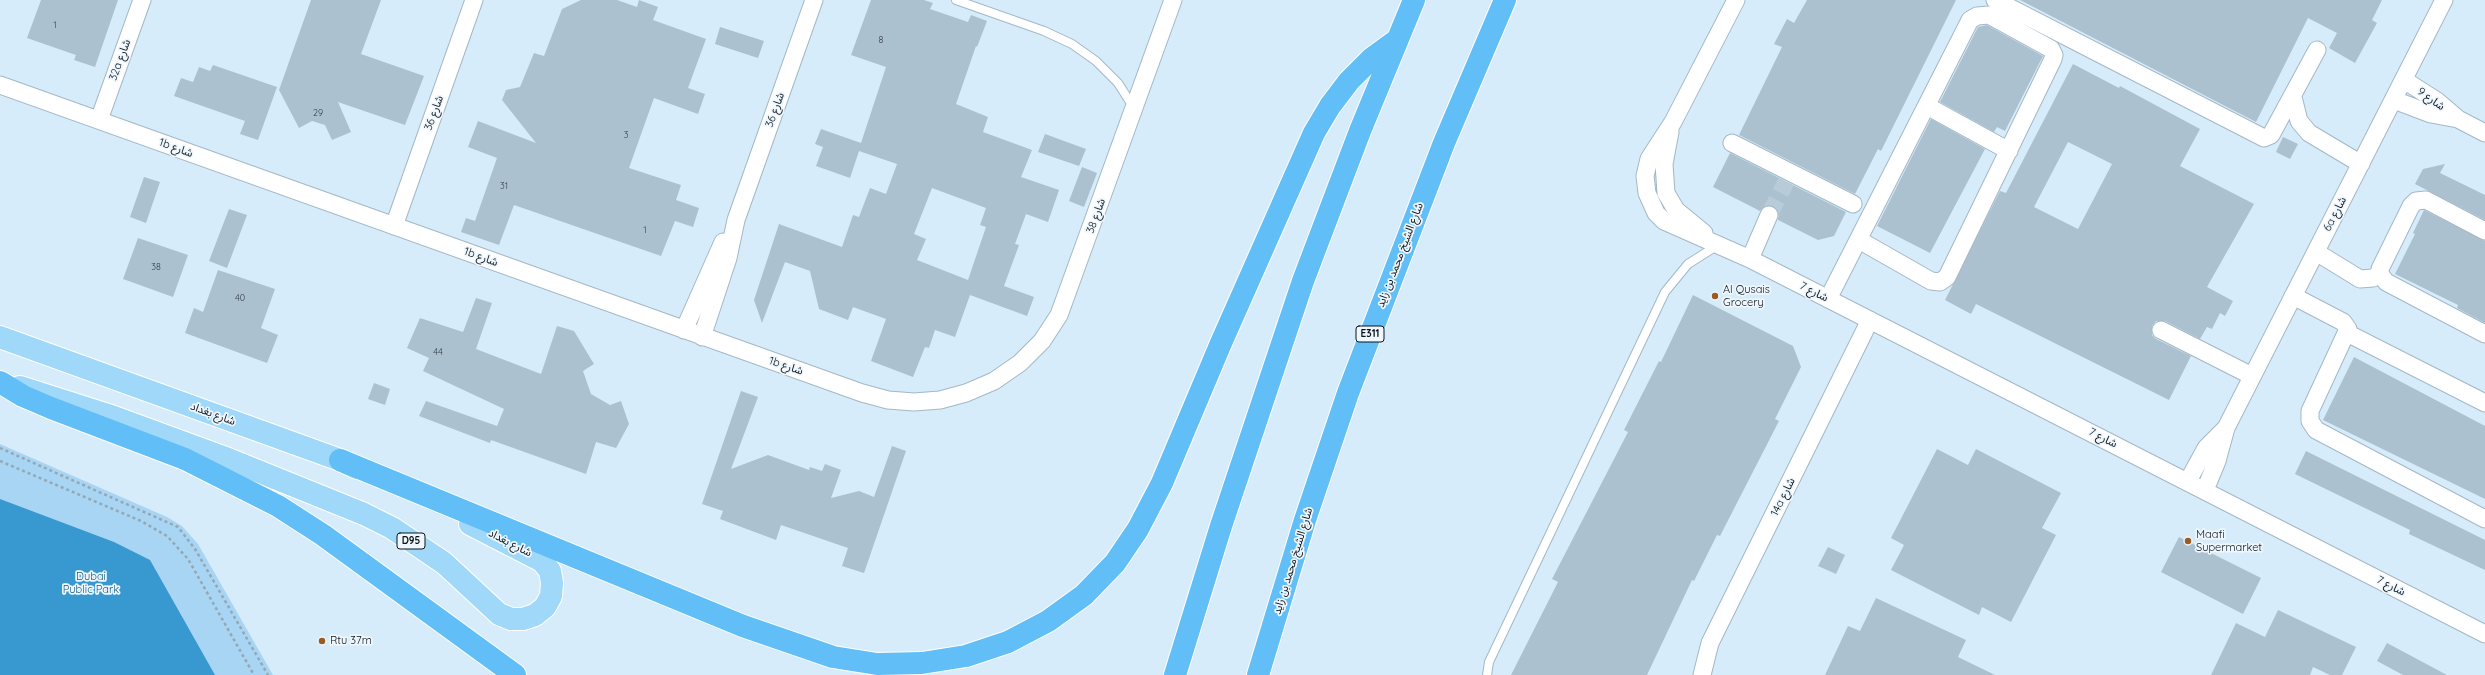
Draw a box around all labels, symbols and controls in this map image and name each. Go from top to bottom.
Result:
house number: 1 [53,20,57,30]
house number: 8 [879,35,883,45]
street label: 32a شارع [106,38,134,82]
street label: شارع 9 [2415,85,2447,113]
street label: شارع 36 [763,91,787,129]
street label: شارع 36 [422,94,446,132]
house number: 29 [313,108,323,118]
house number: 3 [624,130,628,140]
street label: 1b شارع [157,136,195,160]
house number: 31 [500,181,508,191]
street label: 6a شارع [2321,195,2349,233]
street label: شارع 38 [1084,197,1108,235]
street label: شارع الشيخ محمد بن زايد [1374,201,1426,309]
house number: 1 [643,225,647,235]
street label: 1b شارع [462,245,500,269]
house number: 38 [151,262,161,272]
street label: شارع 7 [1798,279,1830,305]
place label: Al Qusais Grocery [1723,283,1770,309]
marker: Al Qusais Grocery [1710,291,1720,301]
house number: 40 [235,293,245,303]
road number: E311 [1356,326,1384,342]
house number: 44 [433,347,443,357]
street label: 1b شارع [767,354,805,378]
street label: شارع بغداد [189,400,237,428]
street label: شارع 7 [2087,425,2119,451]
street label: 14a شارع [1768,476,1798,518]
street label: شارع الشيخ محمد بن زايد [1270,506,1316,616]
street label: شارع بغداد [486,526,534,560]
place label: Maafi Supermarket [2196,528,2262,554]
road number: D95 [397,533,425,549]
marker: Maafi Supermarket [2183,536,2193,546]
park label: Dubai Public Park [63,570,119,596]
street label: شارع 7 [2375,573,2407,599]
place label: Rtu 37m [330,634,372,648]
marker: Rtu 37m [317,636,327,646]

